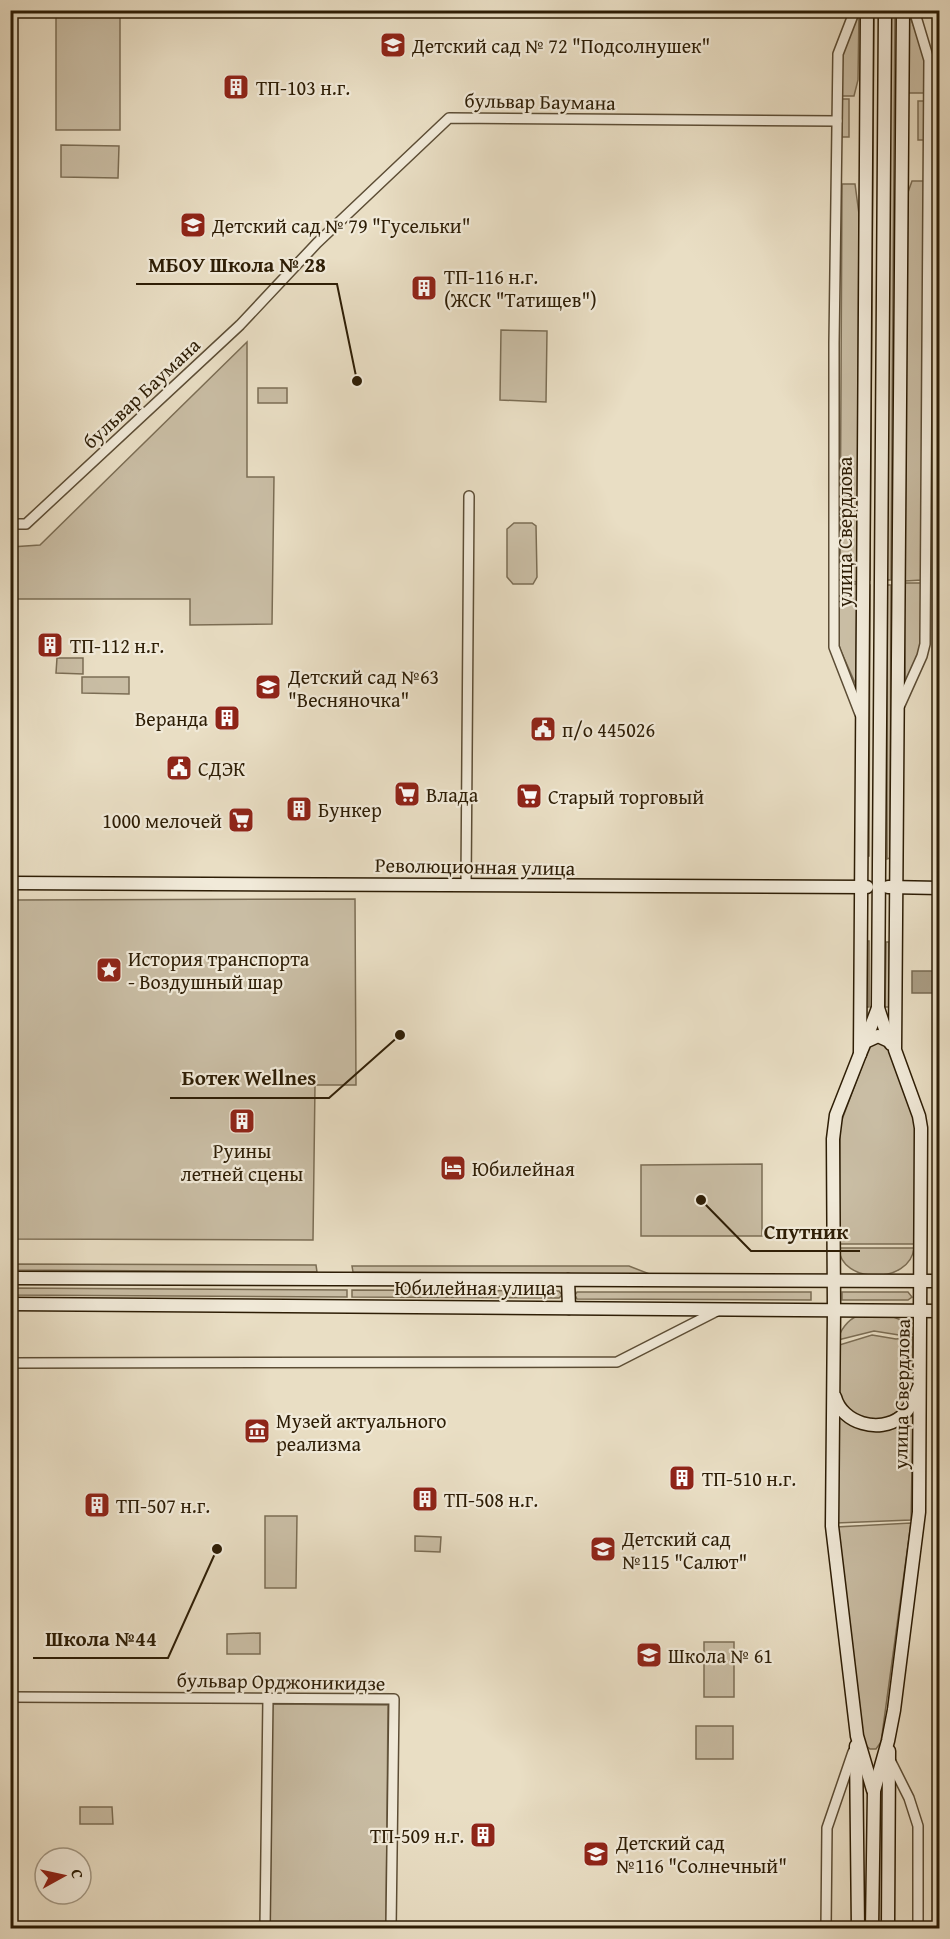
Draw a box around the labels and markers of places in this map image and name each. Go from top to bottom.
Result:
school or university icon: Детский сад № 72 "Подсолнушек" [378,30,408,60]
place label: Детский сад № 72 "Подсолнушек" [411,31,710,60]
building icon: ТП-103 н.г. [221,72,251,102]
place label: ТП-103 н.г. [256,73,350,102]
school or university icon: Детский сад № 79 "Гусельки" [178,210,208,240]
place label: Детский сад № 79 "Гусельки" [211,211,471,240]
callout: МБОУ Школа № 28 [136,245,337,284]
place label: ТП-116 н.г. (ЖСК "Татищев") [444,262,597,314]
building icon: ТП-116 н.г. (ЖСК "Татищев") [409,273,439,303]
building icon: ТП-112 н.г. [35,630,65,660]
place label: ТП-112 н.г. [70,631,164,660]
place label: Детский сад №63 "Весняночка" [287,662,439,714]
school or university icon: Детский сад №63 "Весняночка" [253,672,283,702]
building icon: Веранда [212,703,242,733]
place label: Веранда [135,704,208,733]
public building icon: п/о 445026 [528,714,558,744]
place label: п/о 445026 [562,715,655,744]
public building icon: СДЭК [164,753,194,783]
place label: СДЭК [198,754,246,783]
supermarket icon: Влада [392,779,422,809]
place label: Влада [426,780,479,809]
supermarket icon: Старый торговый [514,781,544,811]
place label: Старый торговый [548,782,704,811]
building icon: Бункер [284,794,314,824]
place label: Бункер [318,795,382,824]
supermarket icon: 1000 мелочей [226,805,256,835]
place label: 1000 мелочей [102,806,222,835]
place label: История транспорта - Воздушный шар [128,944,310,996]
place icon: История транспорта - Воздушный шар [94,955,124,985]
callout: Ботек Wellnes [170,1059,329,1098]
building icon: Руины летней сцены [227,1106,257,1136]
place label: Руины летней сцены [181,1136,303,1188]
hotel icon: Юбилейная [438,1153,468,1183]
place label: Юбилейная [472,1154,575,1183]
callout: Спутник [751,1212,860,1251]
place label: Музей актуального реализма [276,1406,447,1458]
museum icon: Музей актуального реализма [242,1416,272,1446]
building icon: ТП-510 н.г. [667,1463,697,1493]
place label: ТП-510 н.г. [702,1464,796,1493]
building icon: ТП-508 н.г. [410,1484,440,1514]
place label: ТП-508 н.г. [444,1485,538,1514]
building icon: ТП-507 н.г. [82,1490,112,1520]
place label: ТП-507 н.г. [116,1491,210,1520]
place label: Детский сад №115 "Салют" [621,1524,747,1576]
school or university icon: Детский сад №115 "Салют" [588,1534,618,1564]
callout: Школа №44 [33,1619,168,1658]
school or university icon: Школа № 61 [634,1640,664,1670]
place label: Школа № 61 [668,1641,773,1670]
building icon: ТП-509 н.г. [468,1820,498,1850]
place label: ТП-509 н.г. [370,1821,464,1850]
place label: Детский сад №116 "Солнечный" [615,1828,787,1880]
school or university icon: Детский сад №116 "Солнечный" [581,1839,611,1869]

